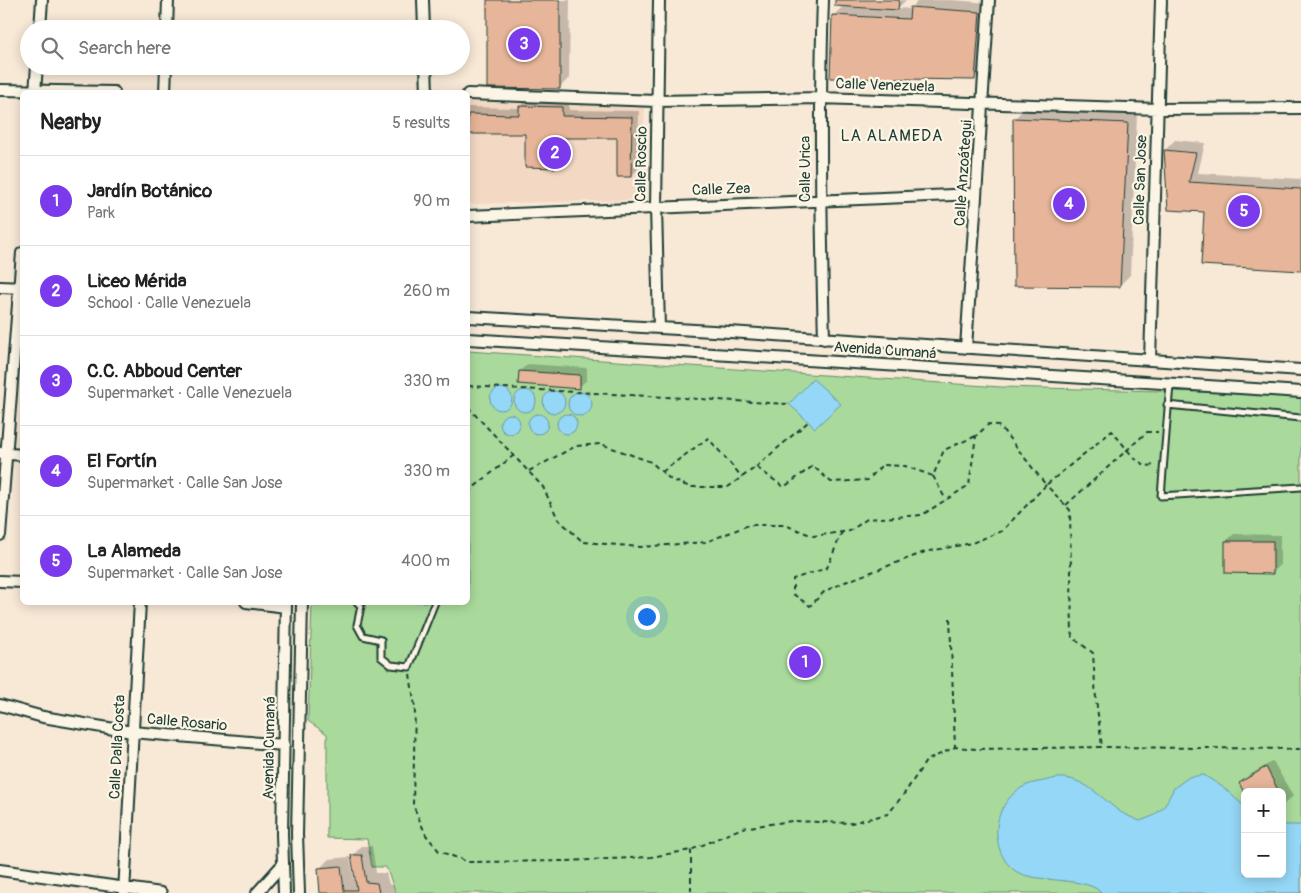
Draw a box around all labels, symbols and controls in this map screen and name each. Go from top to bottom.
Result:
search box [20,20,470,75]
pin: 3 [508,25,540,63]
icon: search [38,34,66,62]
text: Search here [78,36,171,60]
street label: Calle Venezuela [835,74,935,97]
text: Nearby [40,109,101,136]
text: 5 results [392,113,450,133]
street label: Calle Anzoátegui [950,119,977,227]
street label: Calle Roscio [631,126,652,202]
district label: LA ALAMEDA [841,126,943,146]
pin: 2 [539,134,571,172]
street label: Calle San Jose [1129,134,1152,226]
street label: Calle Urica [796,136,815,202]
text: Jardín Botánico [87,179,212,203]
street label: Calle Zea [691,179,751,200]
pin: 4 [1053,185,1085,223]
text: 1 [53,191,59,211]
text: 90 m [413,191,450,211]
pin: 5 [1228,192,1260,230]
text: Park [87,203,115,223]
text: Liceo Mérida [87,269,187,293]
text: 2 [52,281,60,301]
text: 260 m [403,281,450,301]
text: School · Calle Venezuela [87,293,251,313]
street label: Avenida Cumaná [833,337,937,364]
text: C.C. Abboud Center [87,359,242,383]
text: 3 [52,371,60,391]
text: 330 m [404,371,450,391]
text: Supermarket · Calle Venezuela [87,383,292,403]
text: El Fortín [87,449,157,473]
text: 4 [51,461,61,481]
text: 330 m [404,461,450,481]
text: Supermarket · Calle San Jose [87,473,282,493]
text: La Alameda [87,539,181,563]
text: 5 [52,551,60,571]
text: 400 m [401,551,450,571]
text: Supermarket · Calle San Jose [87,563,282,583]
your location [634,604,660,630]
pin: 1 [789,643,821,681]
street label: Calle Dalla Costa [105,694,130,800]
street label: Avenida Cumaná [259,696,280,800]
street label: Calle Rosario [146,710,228,735]
map controls [1241,788,1286,878]
button: + [1241,788,1286,833]
button: − [1241,833,1286,878]

